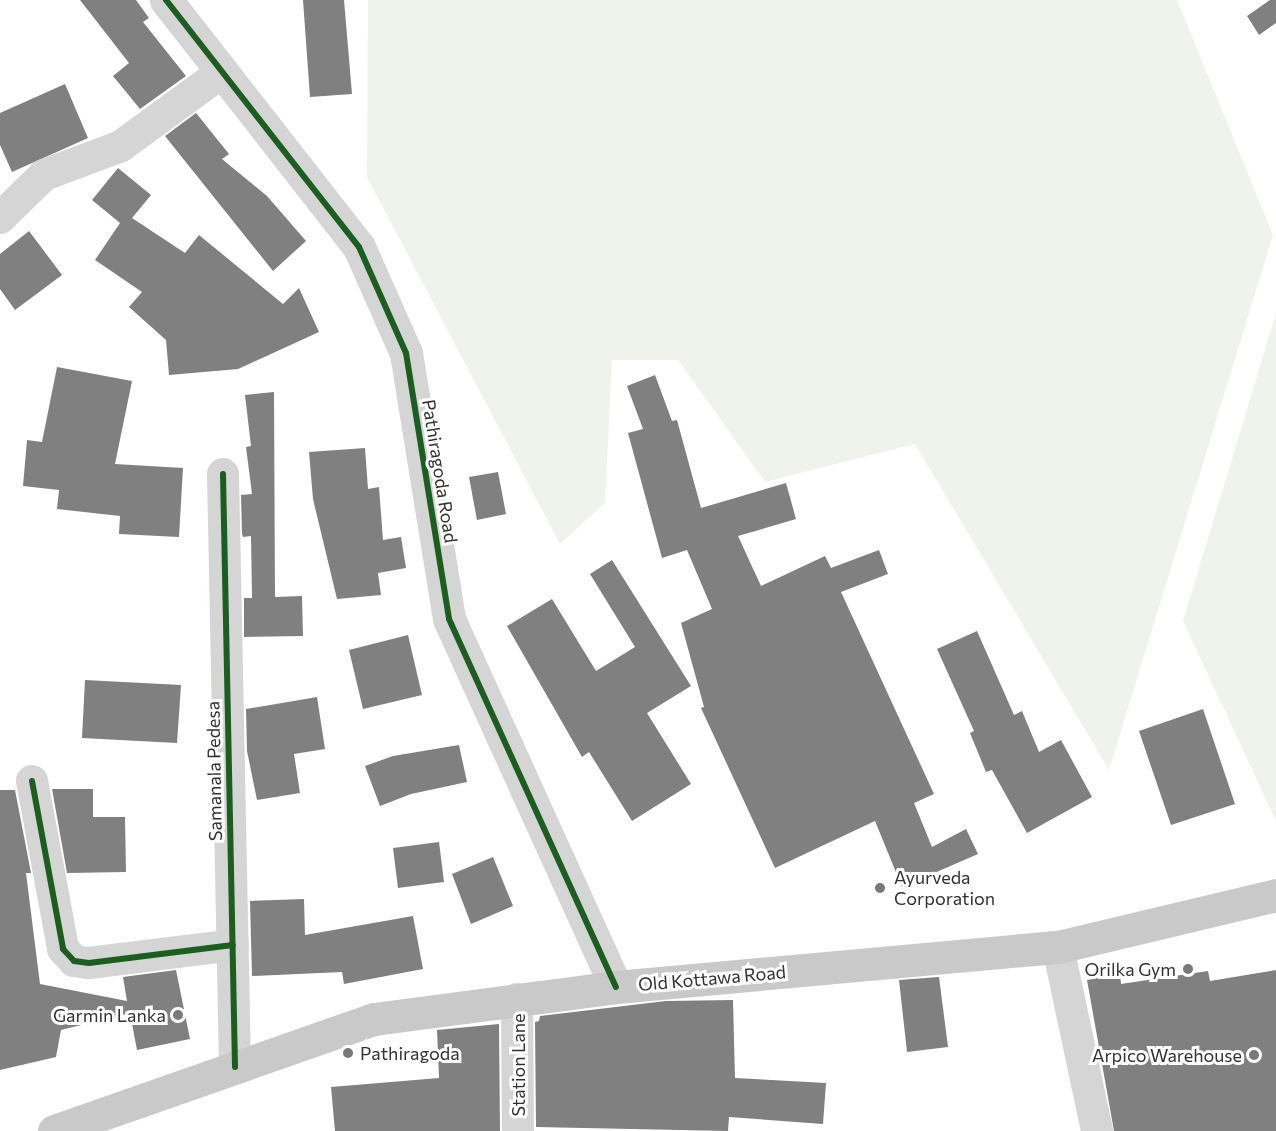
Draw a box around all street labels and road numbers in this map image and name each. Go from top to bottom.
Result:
street label: Pathiragoda Road [418,398,462,544]
street label: Samanala Pedesa [202,701,226,841]
street label: Old Kottawa Road [637,961,787,995]
street label: Station Lane [507,1013,529,1117]

